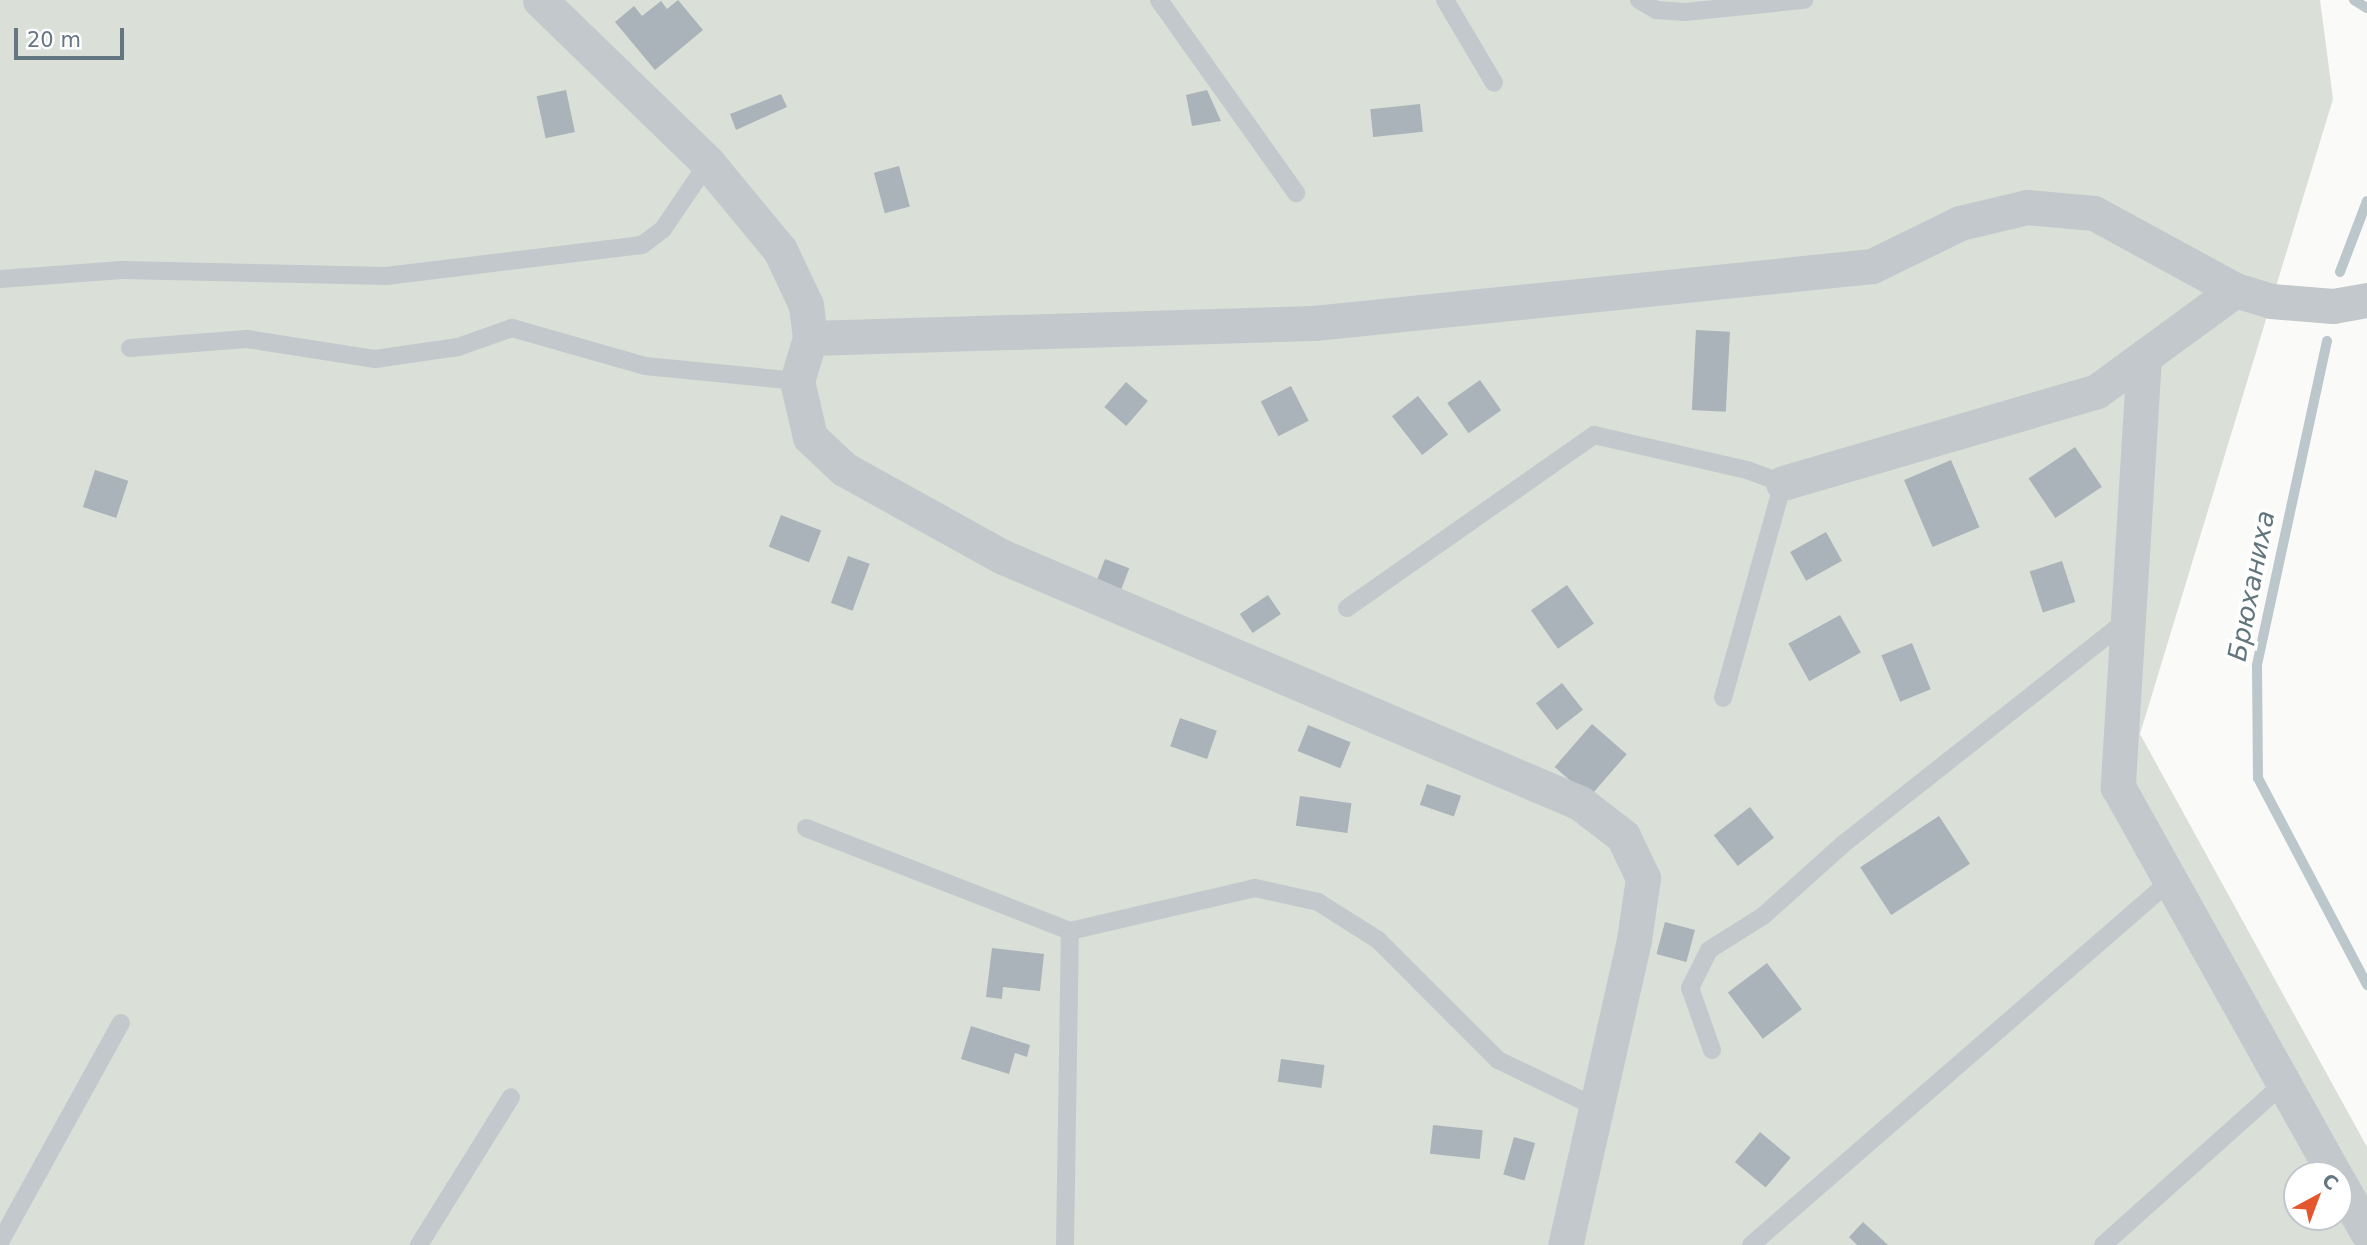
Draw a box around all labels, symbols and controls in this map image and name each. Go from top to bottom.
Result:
scale bar [18,14,128,58]
text: 20 m [27,28,81,52]
water label: Брюханиха [2222,508,2282,664]
north arrow [2283,1161,2353,1231]
text: С [2318,1169,2343,1195]

